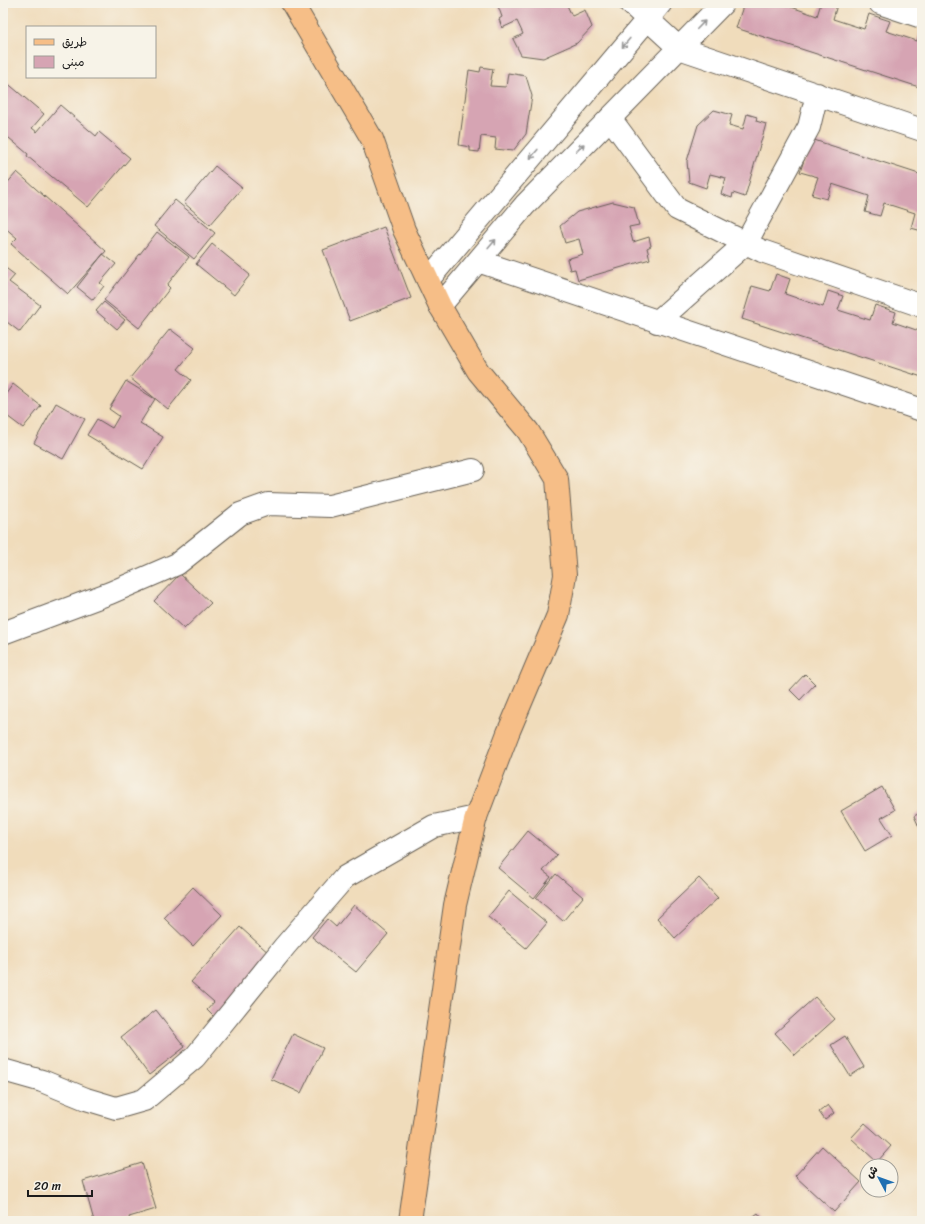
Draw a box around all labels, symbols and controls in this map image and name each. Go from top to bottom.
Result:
one-way arrow [696,20,706,30]
legend [26,26,156,78]
text: طريق [62,31,87,53]
one-way arrow [622,38,631,49]
text: مبنى [62,51,85,73]
one-way arrow [576,143,585,153]
one-way arrow [529,148,538,159]
one-way arrow [488,238,497,249]
north arrow [859,1158,899,1198]
text: ش [861,1161,883,1183]
scale bar [28,1172,92,1198]
text: 20 m [34,1175,61,1197]

